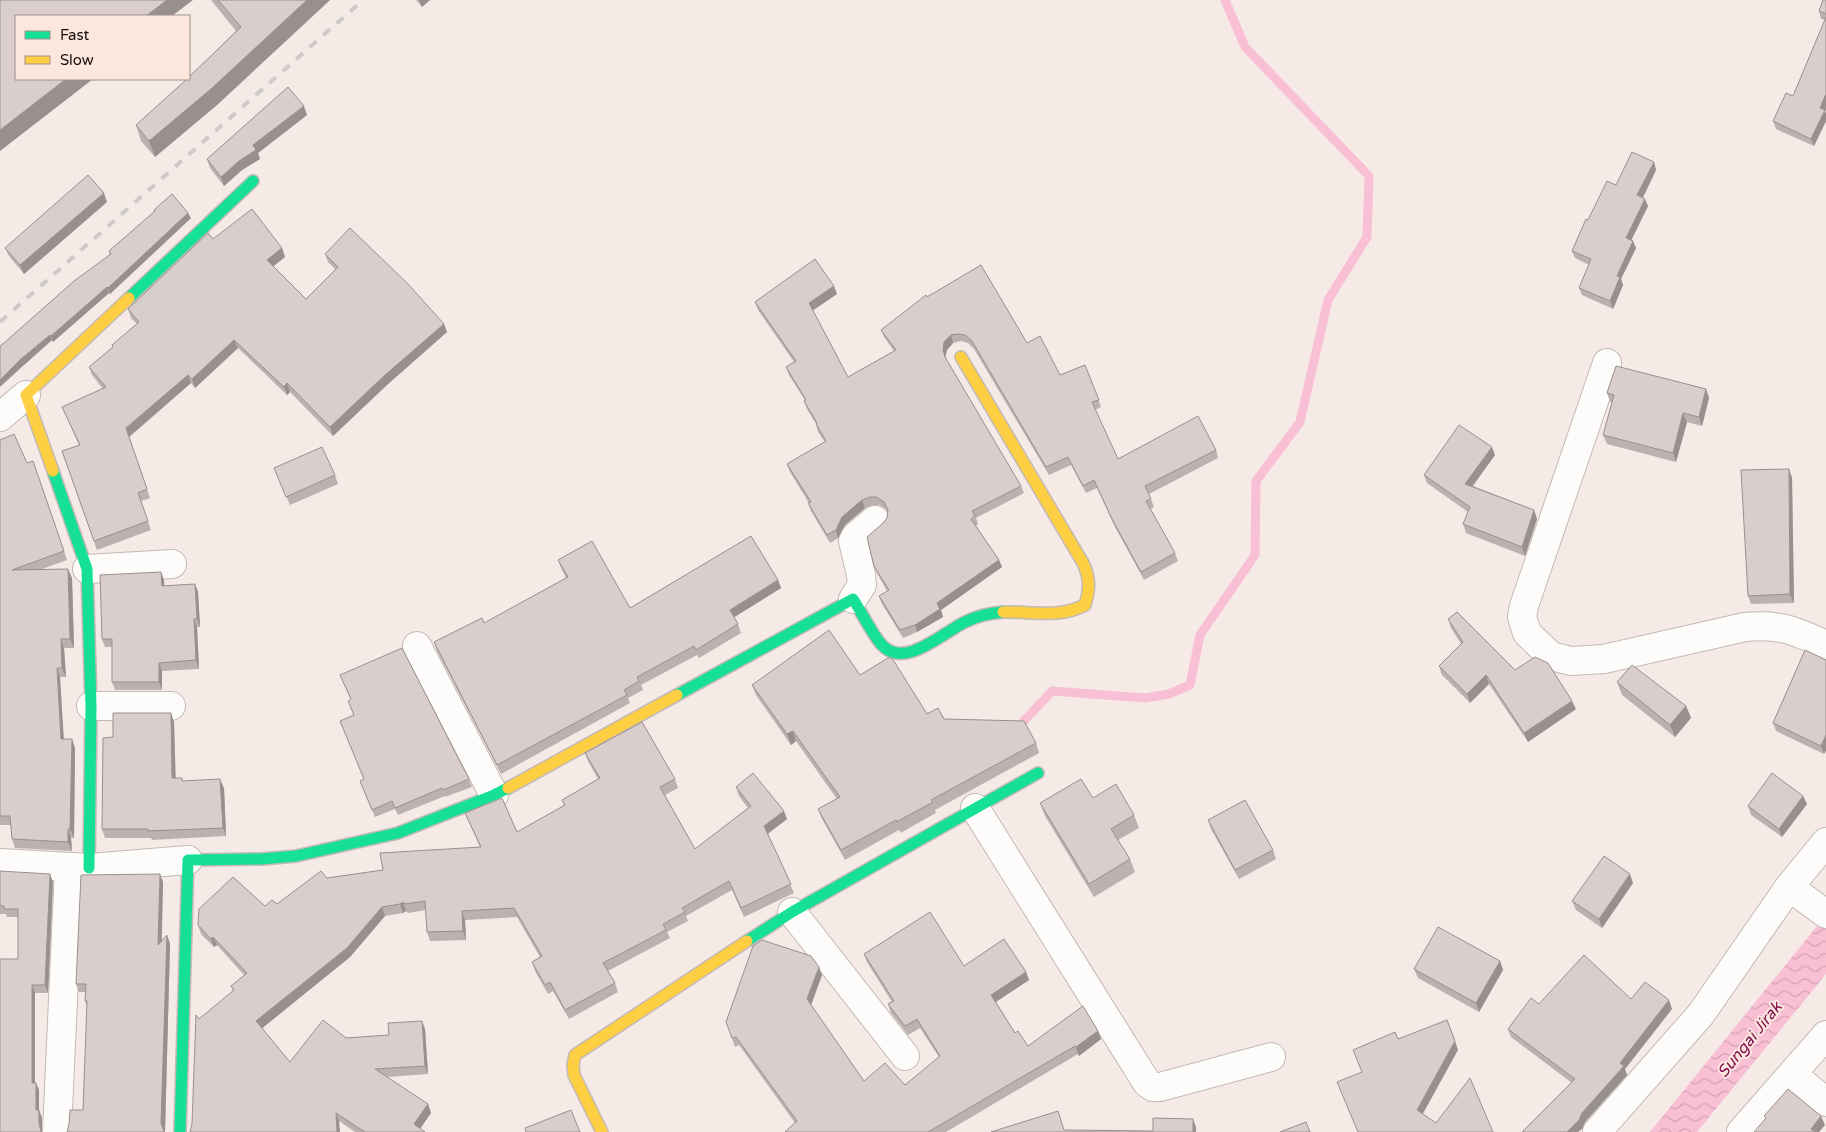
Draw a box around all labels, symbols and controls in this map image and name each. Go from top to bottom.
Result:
legend [15,15,190,80]
text: Fast [60,26,90,44]
text: Slow [60,51,94,69]
water label: Sungai Jirak [1713,997,1787,1082]

